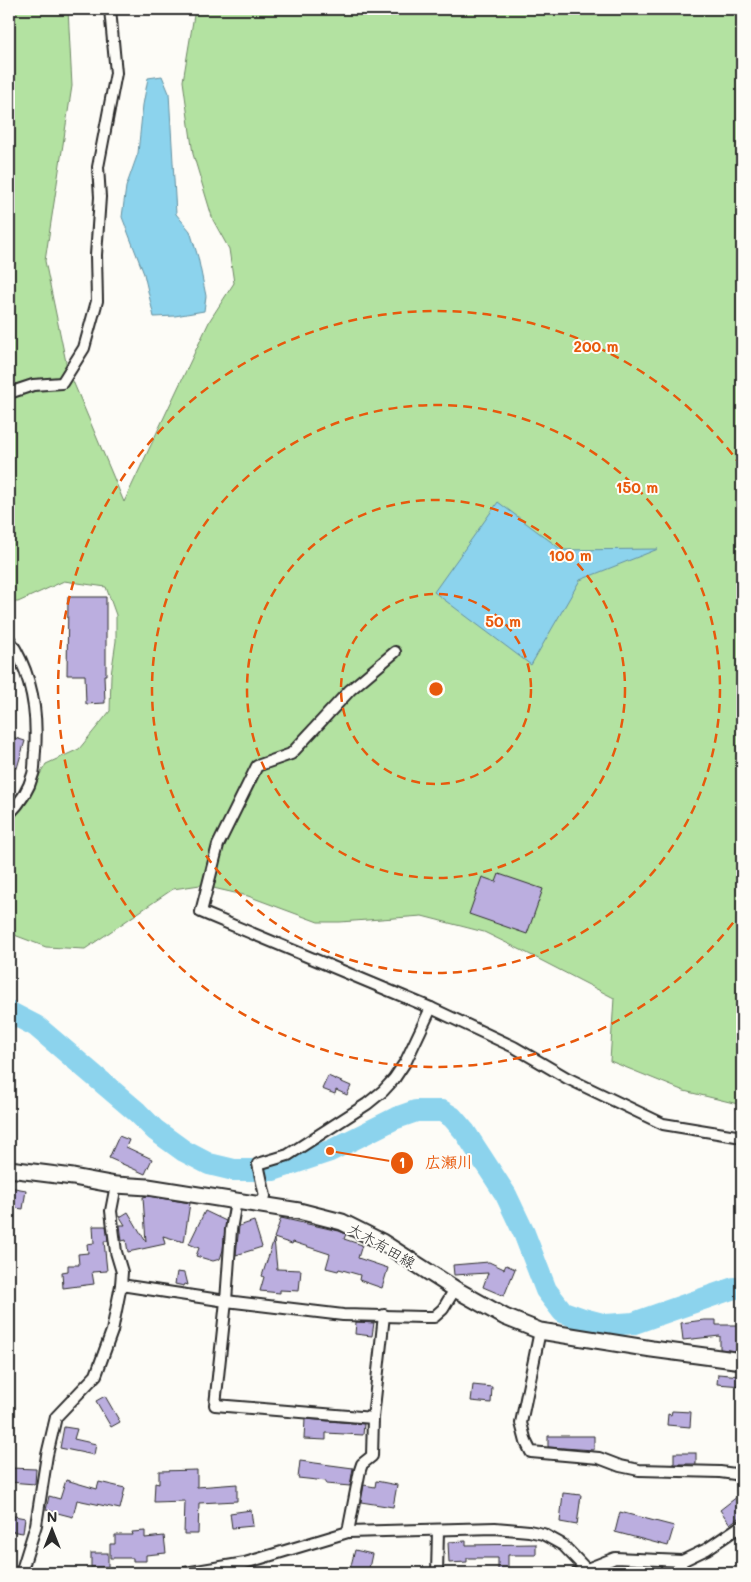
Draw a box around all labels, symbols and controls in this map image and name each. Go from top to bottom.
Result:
text: 200 m [574,336,619,356]
text: 150 m [616,477,658,497]
text: 100 m [548,545,592,565]
text: 50 m [485,611,521,631]
centre of rings [427,680,445,698]
callout: 広瀬川 [390,1147,483,1178]
text: 広瀬川 [425,1151,473,1172]
text: 1 [399,1152,405,1172]
street label: 大木有田線 [345,1218,419,1272]
north arrow [28,1504,78,1554]
text: N [47,1507,57,1526]

